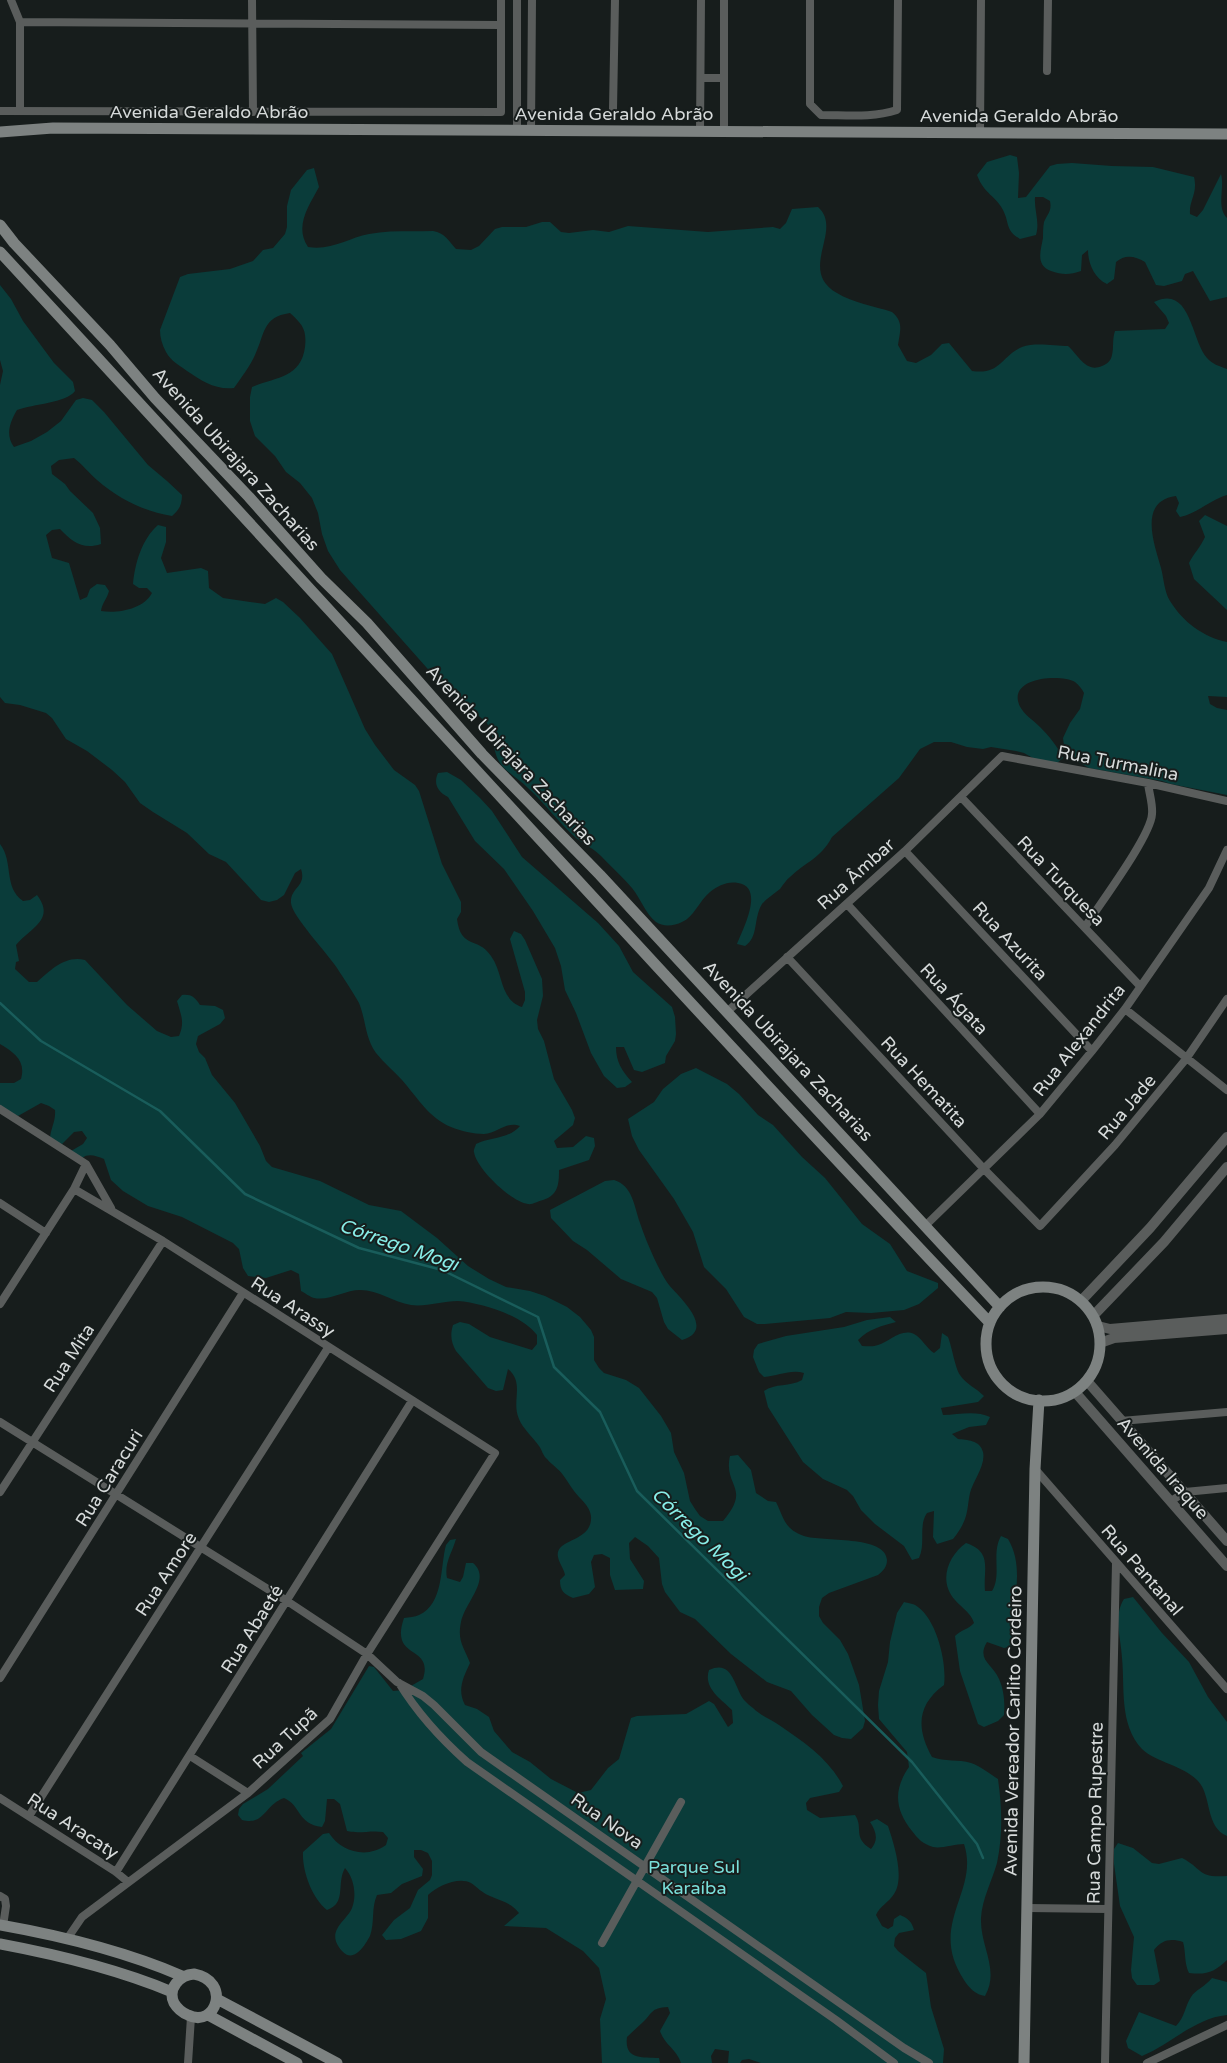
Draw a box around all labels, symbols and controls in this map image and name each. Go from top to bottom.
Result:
street label: Avenida Geraldo Abrão [110,101,309,123]
street label: Avenida Geraldo Abrão [515,103,714,125]
street label: Avenida Geraldo Abrão [920,105,1119,127]
street label: Avenida Ubirajara Zacharias [148,363,324,555]
street label: Avenida Ubirajara Zacharias [421,660,601,850]
street label: Rua Turmalina [1056,740,1180,786]
street label: Rua Turquesa [1012,831,1110,931]
street label: Rua Âmbar [813,833,899,915]
street label: Rua Azurita [968,897,1052,985]
street label: Avenida Ubirajara Zacharias [698,956,878,1146]
street label: Rua Ágata [915,959,993,1039]
street label: Rua Alexandrita [1028,979,1130,1101]
street label: Rua Hematita [876,1032,972,1132]
street label: Rua Jade [1093,1070,1161,1144]
water label: Córrego Mogi [336,1214,463,1276]
street label: Rua Arassy [247,1272,339,1342]
street label: Rua Mita [39,1320,99,1396]
street label: Avenida Iraque [1113,1412,1213,1524]
street label: Rua Caracuri [70,1425,148,1531]
water label: Córrego Mogi [647,1484,753,1587]
street label: Rua Pantanal [1096,1520,1188,1620]
street label: Rua Amore [131,1528,201,1620]
street label: Rua Abaeté [216,1581,288,1677]
street label: Avenida Vereador Carlito Cordeiro [999,1585,1027,1877]
street label: Rua Tupã [248,1702,322,1774]
street label: Rua Campo Rupestre [1082,1722,1108,1904]
street label: Rua Aracaty [23,1788,123,1864]
street label: Rua Nova [567,1788,647,1854]
park label: Parque Sul Karaíba [648,1856,740,1899]

